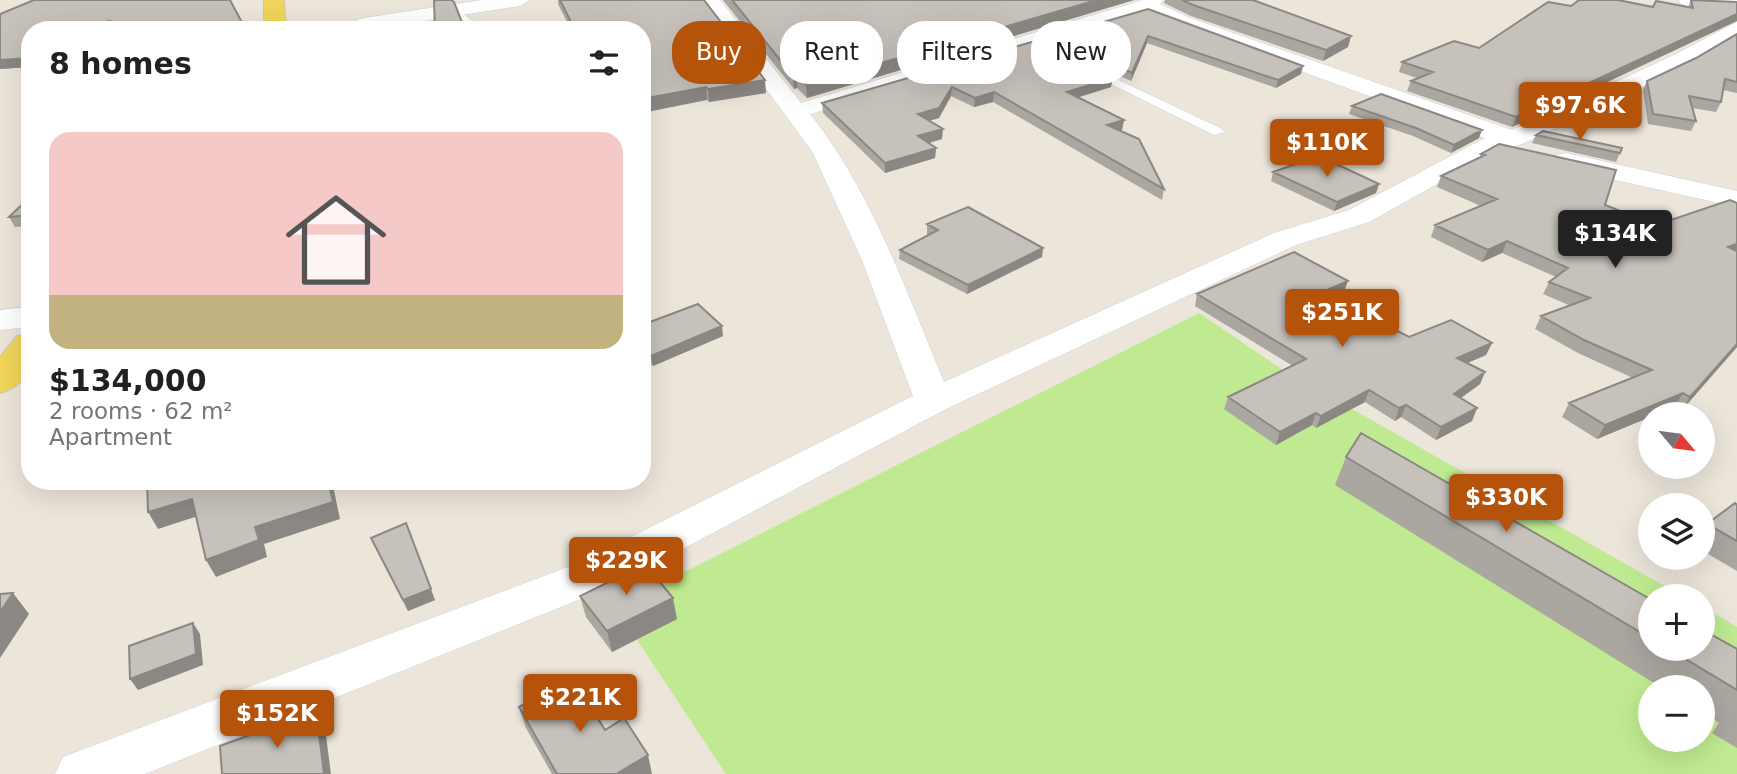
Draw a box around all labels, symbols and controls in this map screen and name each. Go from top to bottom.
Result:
chip: Buy [672,21,766,84]
chip: Rent [780,21,883,84]
chip: Filters [897,21,1017,84]
chip: New [1031,21,1131,84]
icon: filters [585,44,623,82]
text: 8 homes [49,46,192,81]
pin: $97.6K [1523,82,1637,142]
text: $97.6K [1535,92,1625,118]
pin: $110K [1278,120,1376,179]
text: $110K [1286,129,1368,155]
icon: home [273,177,399,303]
pin: $134K [1566,210,1664,270]
text: $134K [1574,220,1656,246]
pin: $251K [1293,290,1391,349]
text: $251K [1301,299,1383,325]
text: $134,000 [49,363,207,398]
text: 2 rooms · 62 m² [49,398,233,424]
north arrow [1638,402,1715,480]
map controls [1638,402,1715,752]
text: Apartment [49,424,172,450]
pin: $330K [1457,475,1555,534]
text: $330K [1465,484,1547,510]
button: layers [1638,493,1715,570]
pin: $229K [577,538,675,597]
text: $229K [585,547,667,573]
button: + [1638,584,1715,661]
pin: $221K [531,674,629,734]
button: − [1638,675,1715,752]
text: $221K [539,684,621,710]
pin: $152K [228,690,326,750]
text: $152K [236,700,318,726]

